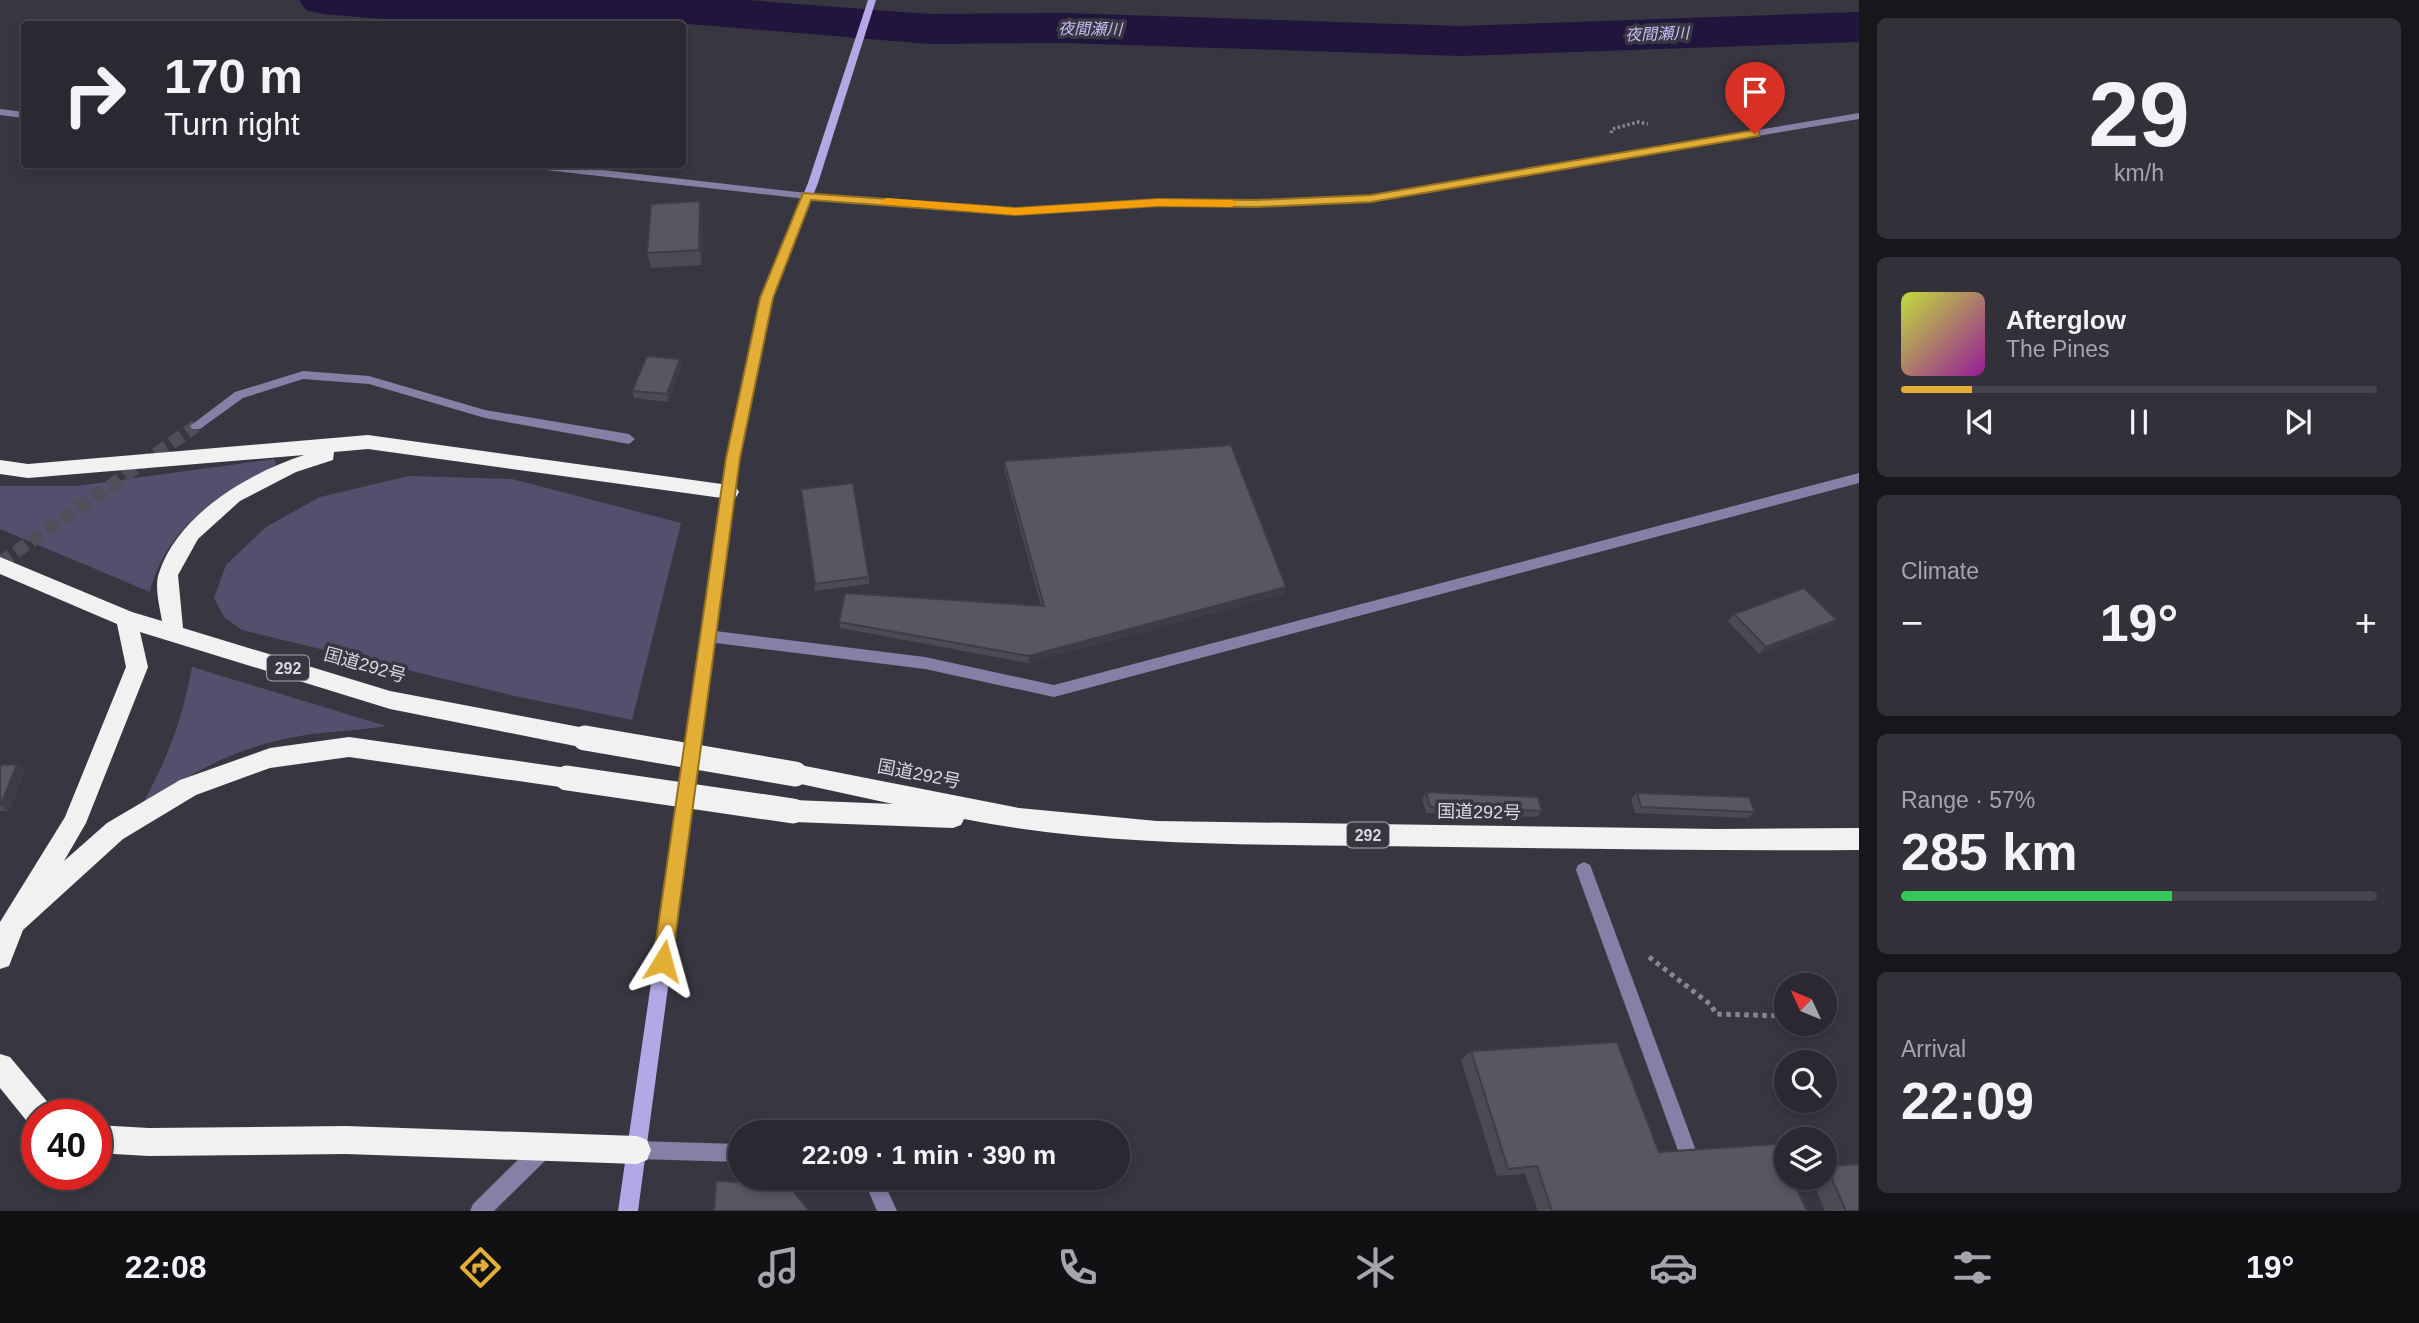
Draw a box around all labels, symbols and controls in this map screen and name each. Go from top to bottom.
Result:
water label: 夜間瀬川 [1058,20,1124,38]
water label: 夜間瀬川 [1625,24,1691,44]
icon: right [49,49,140,140]
text: 170 m [164,49,303,103]
pin [1725,62,1785,134]
text: 29 [2088,64,2190,165]
icon: arrive [1736,73,1774,111]
text: Turn right [164,106,300,142]
text: km/h [2114,160,2164,186]
text: Afterglow [2006,305,2126,335]
text: The Pines [2006,336,2110,362]
icon: previous [1961,403,1999,441]
icon: pause [2120,403,2158,441]
icon: next [2279,403,2317,441]
text: Climate [1901,558,1979,584]
text: 19° [2100,594,2178,652]
text: − [1901,602,1923,644]
text: + [2355,602,2377,644]
street label: 国道292号 [322,644,408,686]
road number: 292 [267,656,309,680]
street label: 国道292号 [876,756,962,792]
text: Range · 57% [1901,787,2035,813]
street label: 国道292号 [1437,801,1521,823]
road number: 292 [1347,822,1389,848]
text: 285 km [1901,823,2077,881]
position arrow [626,924,700,998]
north arrow [1774,973,1838,1036]
map controls [1774,973,1837,1190]
text: Arrival [1901,1036,1966,1062]
button: search [1774,1050,1837,1113]
text: 22:09 [1901,1072,2034,1130]
speed limit sign: 40 [21,1099,112,1190]
button: layers [1774,1127,1837,1190]
text: 22:09 · 1 min · 390 m [802,1140,1056,1170]
icon: directions [456,1243,505,1292]
icon: music [754,1243,803,1292]
icon: phone [1053,1243,1102,1292]
icon: climate [1351,1243,1400,1292]
icon: car [1649,1243,1698,1292]
icon: filters [1948,1243,1997,1292]
text: 22:08 [125,1249,207,1285]
text: 19° [2246,1249,2294,1285]

